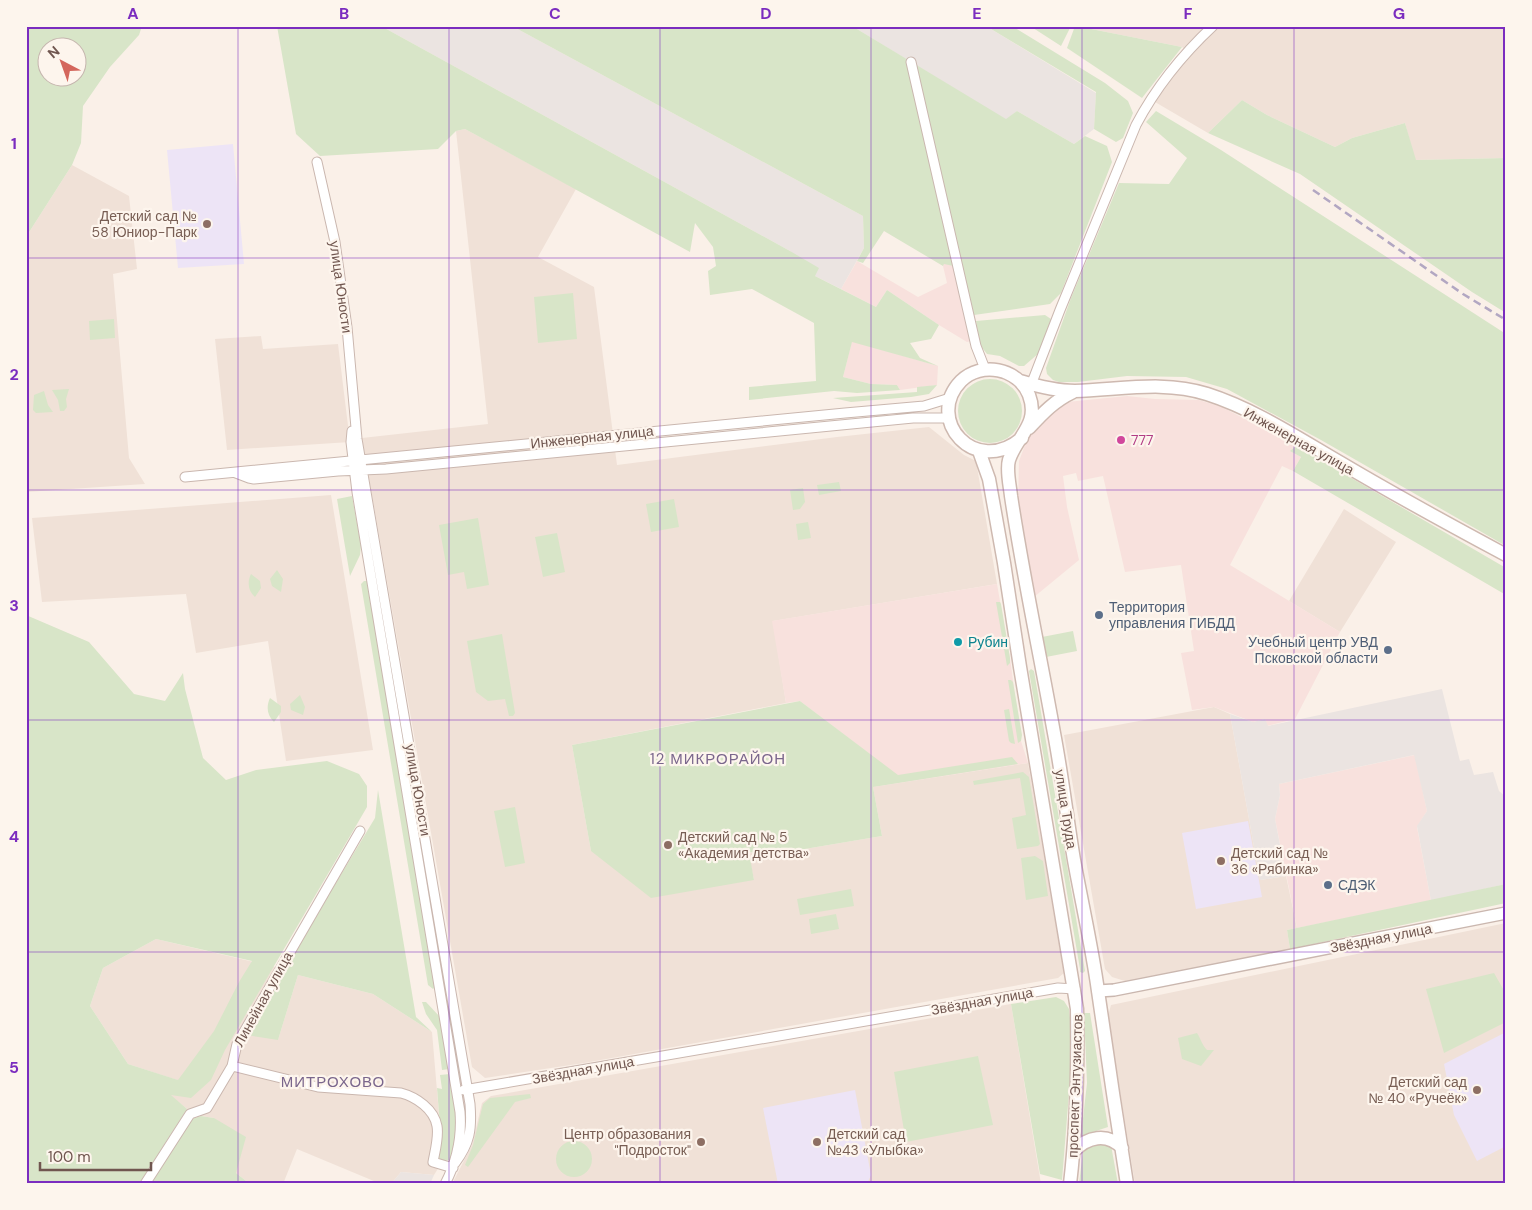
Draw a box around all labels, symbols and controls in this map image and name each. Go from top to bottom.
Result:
text: A [127,3,139,24]
text: B [339,3,349,24]
text: C [549,3,561,24]
text: D [760,3,772,24]
text: E [972,3,982,24]
text: F [1184,3,1193,24]
text: G [1393,3,1405,24]
north arrow [38,38,88,88]
text: N [44,42,63,62]
text: 1 [11,133,17,154]
place label: Детский сад № 58 Юниор-Парк [92,207,198,241]
marker: Детский сад № 58 Юниор-Парк [201,218,213,230]
street label: улица Юности [326,240,356,334]
text: 2 [9,364,19,385]
street label: Инженерная улица [1241,403,1358,479]
street label: Инженерная улица [530,422,655,452]
place label: 777 [1131,431,1153,449]
marker: 777 [1115,434,1127,446]
text: 3 [9,595,19,616]
place label: Территория управления ГИБДД [1109,598,1235,632]
marker: Территория управления ГИБДД [1093,609,1105,621]
place label: Рубин [968,633,1008,651]
place label: Учебный центр УВД Псковской области [1248,633,1379,667]
marker: Рубин [952,636,964,648]
marker: Учебный центр УВД Псковской области [1382,644,1394,656]
street label: улица Юности [401,743,435,837]
district label: 12 МИКРОРАЙОН [650,749,786,769]
street label: улица Труда [1051,768,1081,850]
text: 4 [9,826,19,847]
place label: Детский сад № 5 «Академия детства» [678,828,809,862]
marker: Детский сад № 5 «Академия детства» [662,839,674,851]
place label: Детский сад № 36 «Рябинка» [1231,844,1328,878]
marker: Детский сад № 36 «Рябинка» [1215,855,1227,867]
place label: СДЭК [1338,876,1376,894]
marker: СДЭК [1322,879,1334,891]
street label: Звёздная улица [1329,919,1434,957]
street label: Линейная улица [230,948,297,1050]
street label: Звёздная улица [930,983,1035,1019]
street label: проспект Энтузиастов [1063,1014,1087,1158]
street label: Звёздная улица [531,1052,636,1088]
text: 5 [9,1057,19,1078]
district label: МИТРОХОВО [281,1072,385,1092]
place label: Детский сад № 40 «Ручеёк» [1368,1073,1467,1107]
marker: Детский сад № 40 «Ручеёк» [1471,1084,1483,1096]
place label: Центр образования "Подросток" [564,1125,691,1159]
place label: Детский сад №43 «Улыбка» [827,1125,924,1159]
marker: Центр образования "Подросток" [695,1136,707,1148]
marker: Детский сад №43 «Улыбка» [811,1136,823,1148]
scale bar [40,1140,151,1172]
text: 100 m [48,1147,91,1167]

